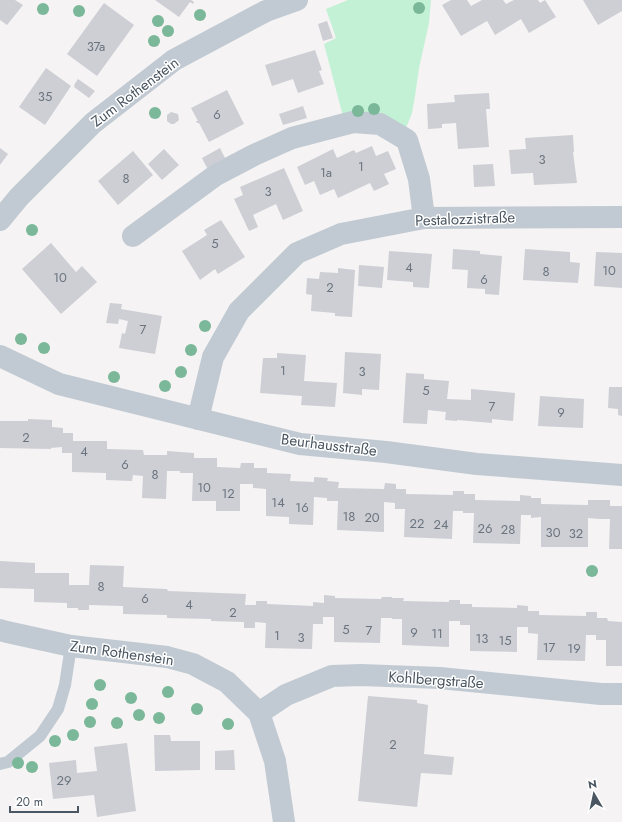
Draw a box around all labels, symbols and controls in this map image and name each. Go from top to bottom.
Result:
house number: 37a [87,37,105,56]
street label: Zum Rothenstein [87,52,183,132]
house number: 35 [38,87,52,106]
house number: 6 [213,105,221,124]
house number: 3 [538,150,546,169]
house number: 1 [358,157,364,176]
house number: 1a [320,163,332,182]
house number: 8 [122,169,130,188]
house number: 3 [264,182,272,201]
street label: Pestalozzistraße [415,206,516,232]
house number: 5 [211,234,219,253]
house number: 4 [405,258,413,277]
house number: 10 [602,261,616,280]
house number: 8 [542,262,550,281]
house number: 10 [53,268,67,287]
house number: 6 [480,270,488,289]
house number: 2 [326,278,334,297]
house number: 7 [140,320,147,339]
house number: 1 [280,361,286,380]
house number: 3 [358,362,366,381]
house number: 5 [422,381,430,400]
house number: 7 [489,397,496,416]
house number: 9 [557,403,565,422]
house number: 2 [22,428,30,447]
street label: Beurhausstraße [280,428,378,462]
house number: 4 [80,442,88,461]
house number: 6 [121,455,129,474]
house number: 8 [151,465,159,484]
house number: 10 [197,478,211,497]
house number: 12 [221,484,235,503]
house number: 14 [271,493,285,512]
house number: 16 [295,498,309,517]
house number: 18 [343,507,355,526]
house number: 20 [364,508,380,527]
house number: 22 [410,514,424,533]
house number: 24 [434,515,449,534]
house number: 26 [478,519,492,538]
house number: 28 [501,520,515,539]
house number: 30 [546,523,561,542]
house number: 32 [569,524,583,543]
house number: 8 [97,577,105,596]
house number: 6 [141,589,149,608]
house number: 4 [185,595,193,614]
house number: 2 [229,603,237,622]
house number: 5 [342,620,350,639]
house number: 7 [366,621,373,640]
house number: 9 [410,623,418,642]
house number: 11 [431,624,443,643]
house number: 1 [274,626,280,645]
house number: 3 [297,628,305,647]
house number: 13 [476,629,488,648]
house number: 15 [498,631,512,650]
street label: Zum Rothenstein [69,635,175,671]
house number: 17 [543,638,556,657]
house number: 19 [567,639,581,658]
street label: Kohlbergstraße [388,666,485,694]
house number: 2 [389,735,397,754]
house number: 29 [57,771,71,790]
north arrow [574,774,614,814]
text: N [587,776,598,793]
scale bar [10,788,78,814]
text: 20 m [16,793,43,811]

